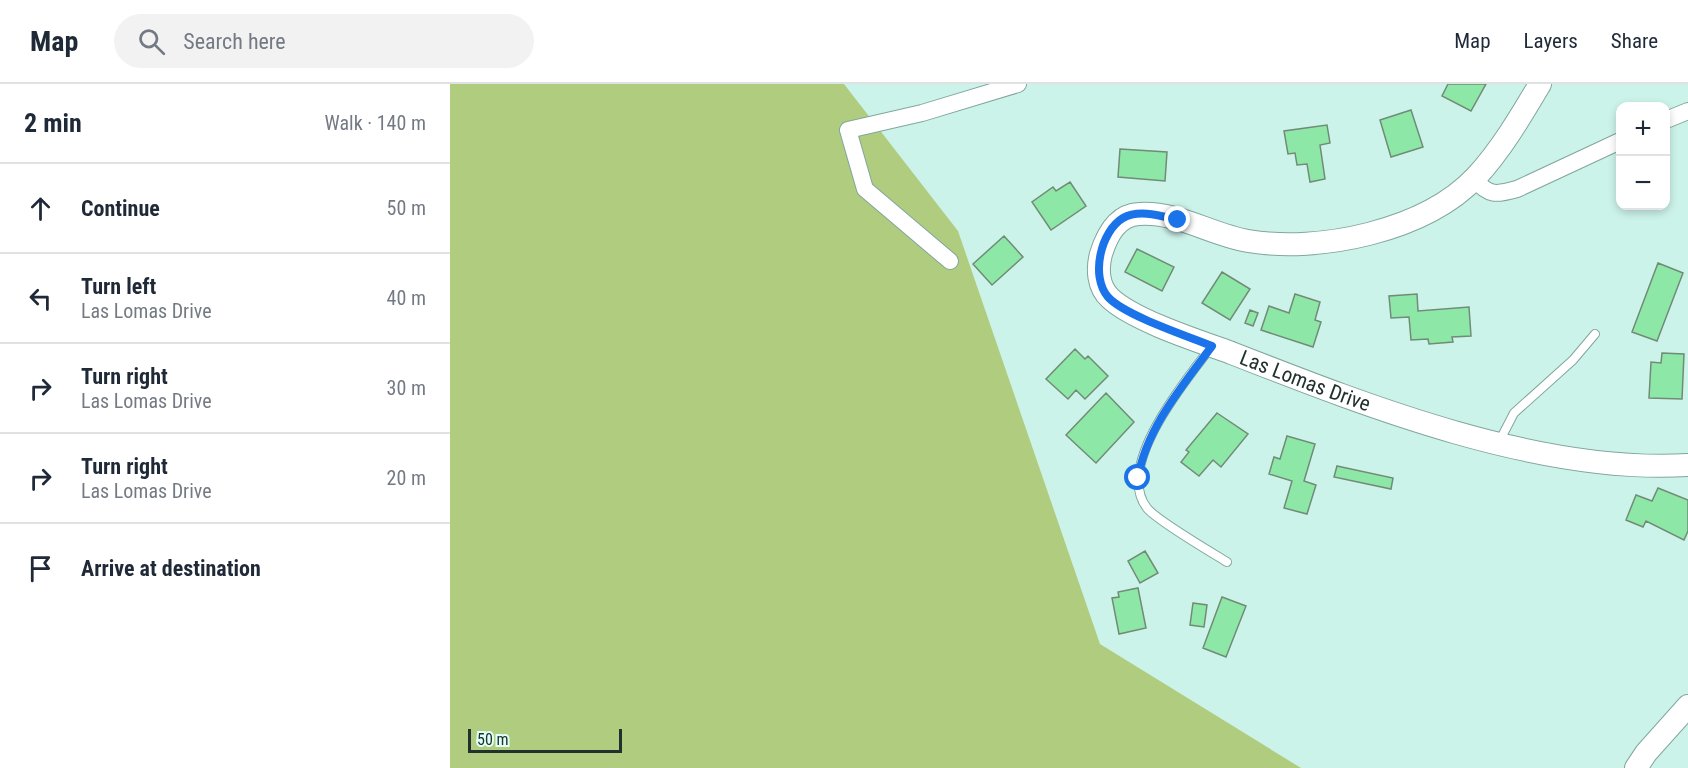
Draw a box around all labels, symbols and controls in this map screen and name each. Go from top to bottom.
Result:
search box [114,14,534,68]
text: Map [30,25,78,58]
icon: search [135,25,168,58]
text: Search here [183,29,286,54]
text: Map [1454,29,1491,53]
text: Layers [1524,29,1578,53]
text: Share [1611,29,1658,53]
map controls [1616,102,1670,210]
button: + [1616,102,1670,156]
text: 2 min [24,108,82,138]
text: Walk · 140 m [325,111,426,135]
button: − [1616,156,1670,210]
icon: ahead [24,192,57,225]
text: Continue [81,196,160,221]
text: 50 m [387,196,426,220]
route end [1164,206,1190,232]
text: Turn left [81,274,156,299]
icon: left [24,282,57,315]
text: 40 m [387,286,426,310]
text: Las Lomas Drive [81,299,212,323]
street label: Las Lomas Drive [1237,345,1374,416]
text: Turn right [81,364,168,389]
icon: right [24,372,57,405]
text: 30 m [387,376,426,400]
text: Las Lomas Drive [81,389,212,413]
text: Turn right [81,454,168,479]
icon: right [24,462,57,495]
route start [1124,464,1150,490]
text: 20 m [387,466,426,490]
text: Las Lomas Drive [81,479,212,503]
icon: arrive [24,552,57,585]
text: Arrive at destination [81,556,261,581]
scale bar [468,726,622,754]
text: 50 m [477,730,509,749]

